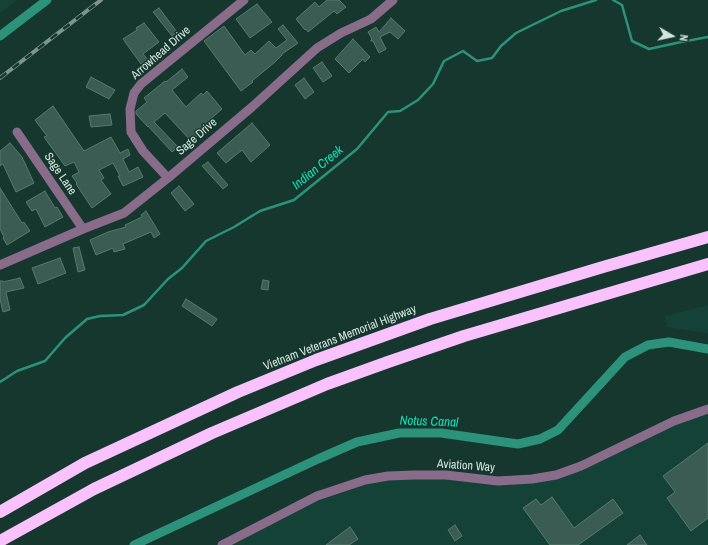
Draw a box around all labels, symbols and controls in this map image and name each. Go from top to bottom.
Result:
north arrow [652,16,692,56]
street label: Arrowhead Drive [128,23,194,83]
text: N [676,34,691,42]
street label: Sage Drive [174,115,220,159]
water label: Indian Creek [289,143,347,193]
street label: Sage Lane [41,150,79,198]
street label: Vietnam Veterans Memorial Highway [261,302,419,374]
water label: Notus Canal [399,413,459,431]
street label: Aviation Way [437,457,495,475]

